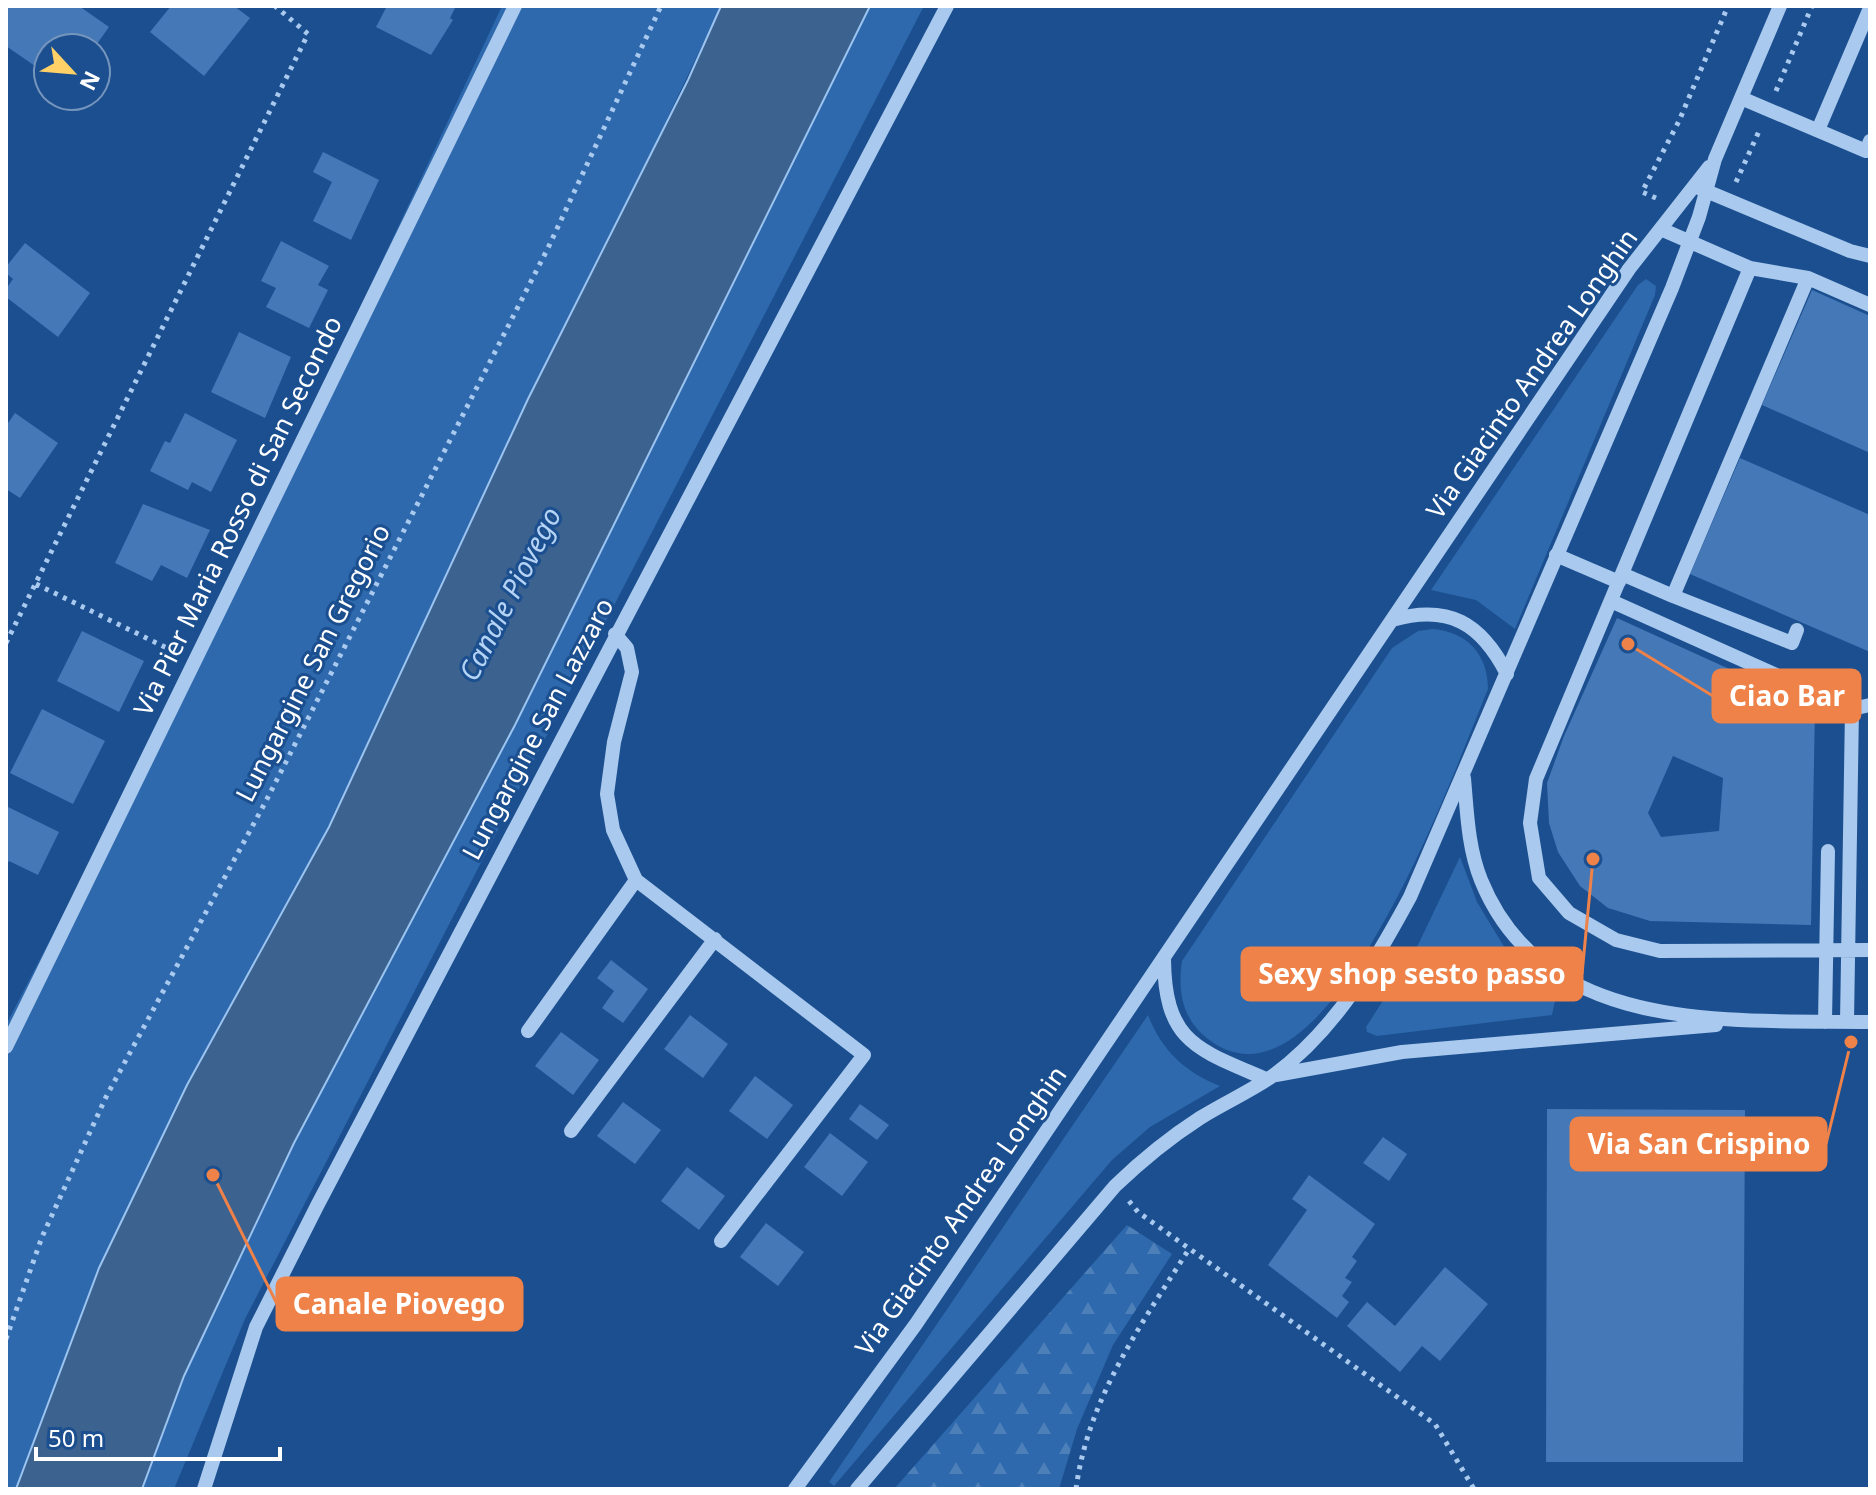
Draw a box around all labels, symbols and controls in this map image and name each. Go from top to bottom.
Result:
north arrow [32,32,112,112]
text: N [73,67,108,96]
street label: Via Giacinto Andrea Longhin [1417,221,1645,526]
street label: Via Pier Maria Rosso di San Secondo [124,310,350,721]
water label: Canale Piovego [449,500,569,687]
street label: Lungargine San Gregorio [226,517,398,808]
street label: Lungargine San Lazzaro [453,591,622,866]
callout: Ciao Bar [1713,670,1860,722]
text: Ciao Bar [1729,676,1845,714]
callout: Sexy shop sesto passo [1242,948,1582,1000]
text: Sexy shop sesto passo [1258,954,1566,992]
street label: Via Giacinto Andrea Longhin [846,1058,1074,1363]
callout: Via San Crispino [1571,1118,1826,1170]
text: Via San Crispino [1588,1124,1811,1162]
callout: Canale Piovego [277,1278,522,1330]
text: Canale Piovego [293,1284,505,1322]
scale bar [36,1411,280,1461]
text: 50 m [48,1421,104,1454]

